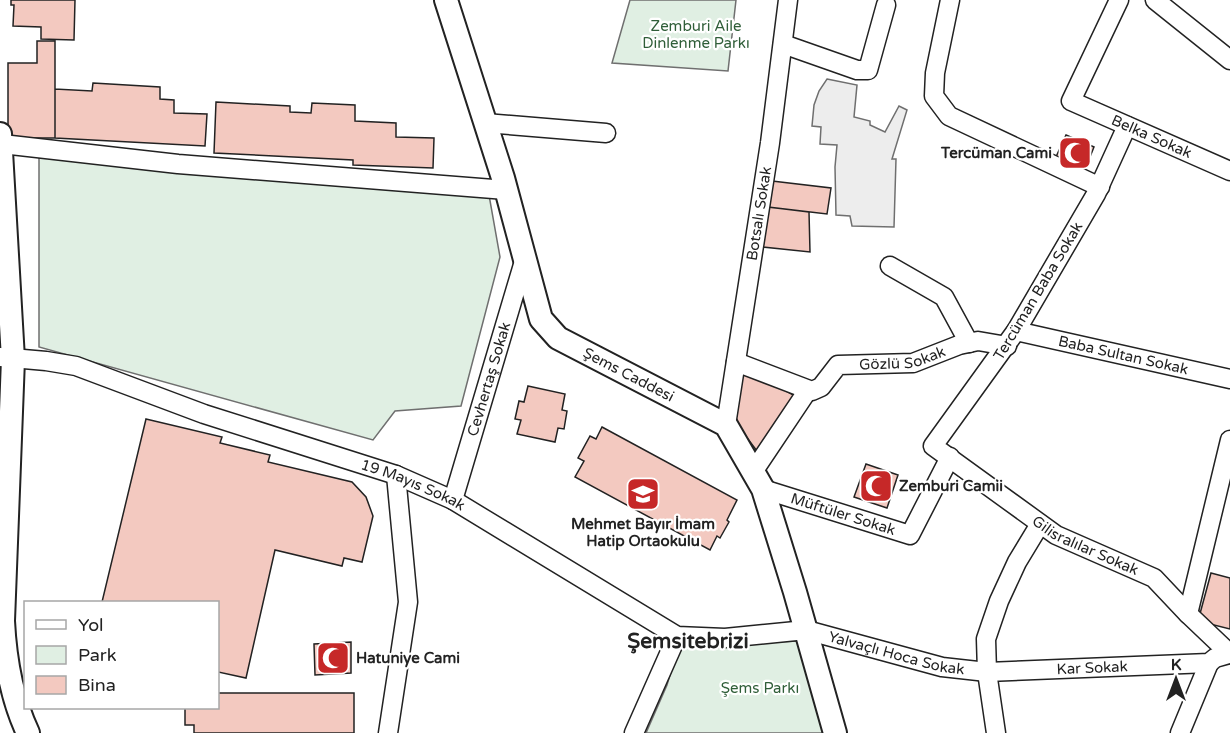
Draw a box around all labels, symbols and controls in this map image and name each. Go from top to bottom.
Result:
park label: Zemburi Aile Dinlenme Parkı [642,17,750,52]
street label: Belka Sokak [1109,111,1195,162]
mosque icon: Tercüman Cami [1057,135,1093,171]
place label: Tercüman Cami [940,144,1052,162]
street label: Botsalı Sokak [743,165,775,262]
street label: Tercüman Baba Sokak [990,219,1086,363]
street label: Cevhertaş Sokak [463,320,514,438]
street label: Baba Sultan Sokak [1057,332,1190,378]
street label: Gözlü Sokak [859,342,948,373]
street label: Şems Caddesi [580,344,677,406]
street label: 19 Mayıs Sokak [358,455,469,514]
mosque icon: Zemburi Camii [858,468,894,504]
school or university icon: Mehmet Bayır İmam Hatip Ortaokulu [625,476,661,512]
place label: Zemburi Camii [899,477,1003,495]
street label: Müftüler Sokak [789,489,898,539]
street label: Gilisralılar Sokak [1029,512,1141,579]
place label: Mehmet Bayır İmam Hatip Ortaokulu [571,515,715,551]
legend [24,601,219,709]
text: Yol [78,614,104,636]
street label: Yalvaçlı Hoca Sokak [826,628,965,678]
district label: Şemsitebrizi [627,629,749,654]
mosque icon: Hatuniye Cami [315,640,351,676]
text: Park [78,644,117,666]
place label: Hatuniye Cami [356,649,460,668]
north arrow [1146,649,1206,709]
text: K [1171,655,1182,675]
street label: Kar Sokak [1056,657,1128,678]
text: Bina [78,674,116,696]
park label: Şems Parkı [721,679,799,697]

